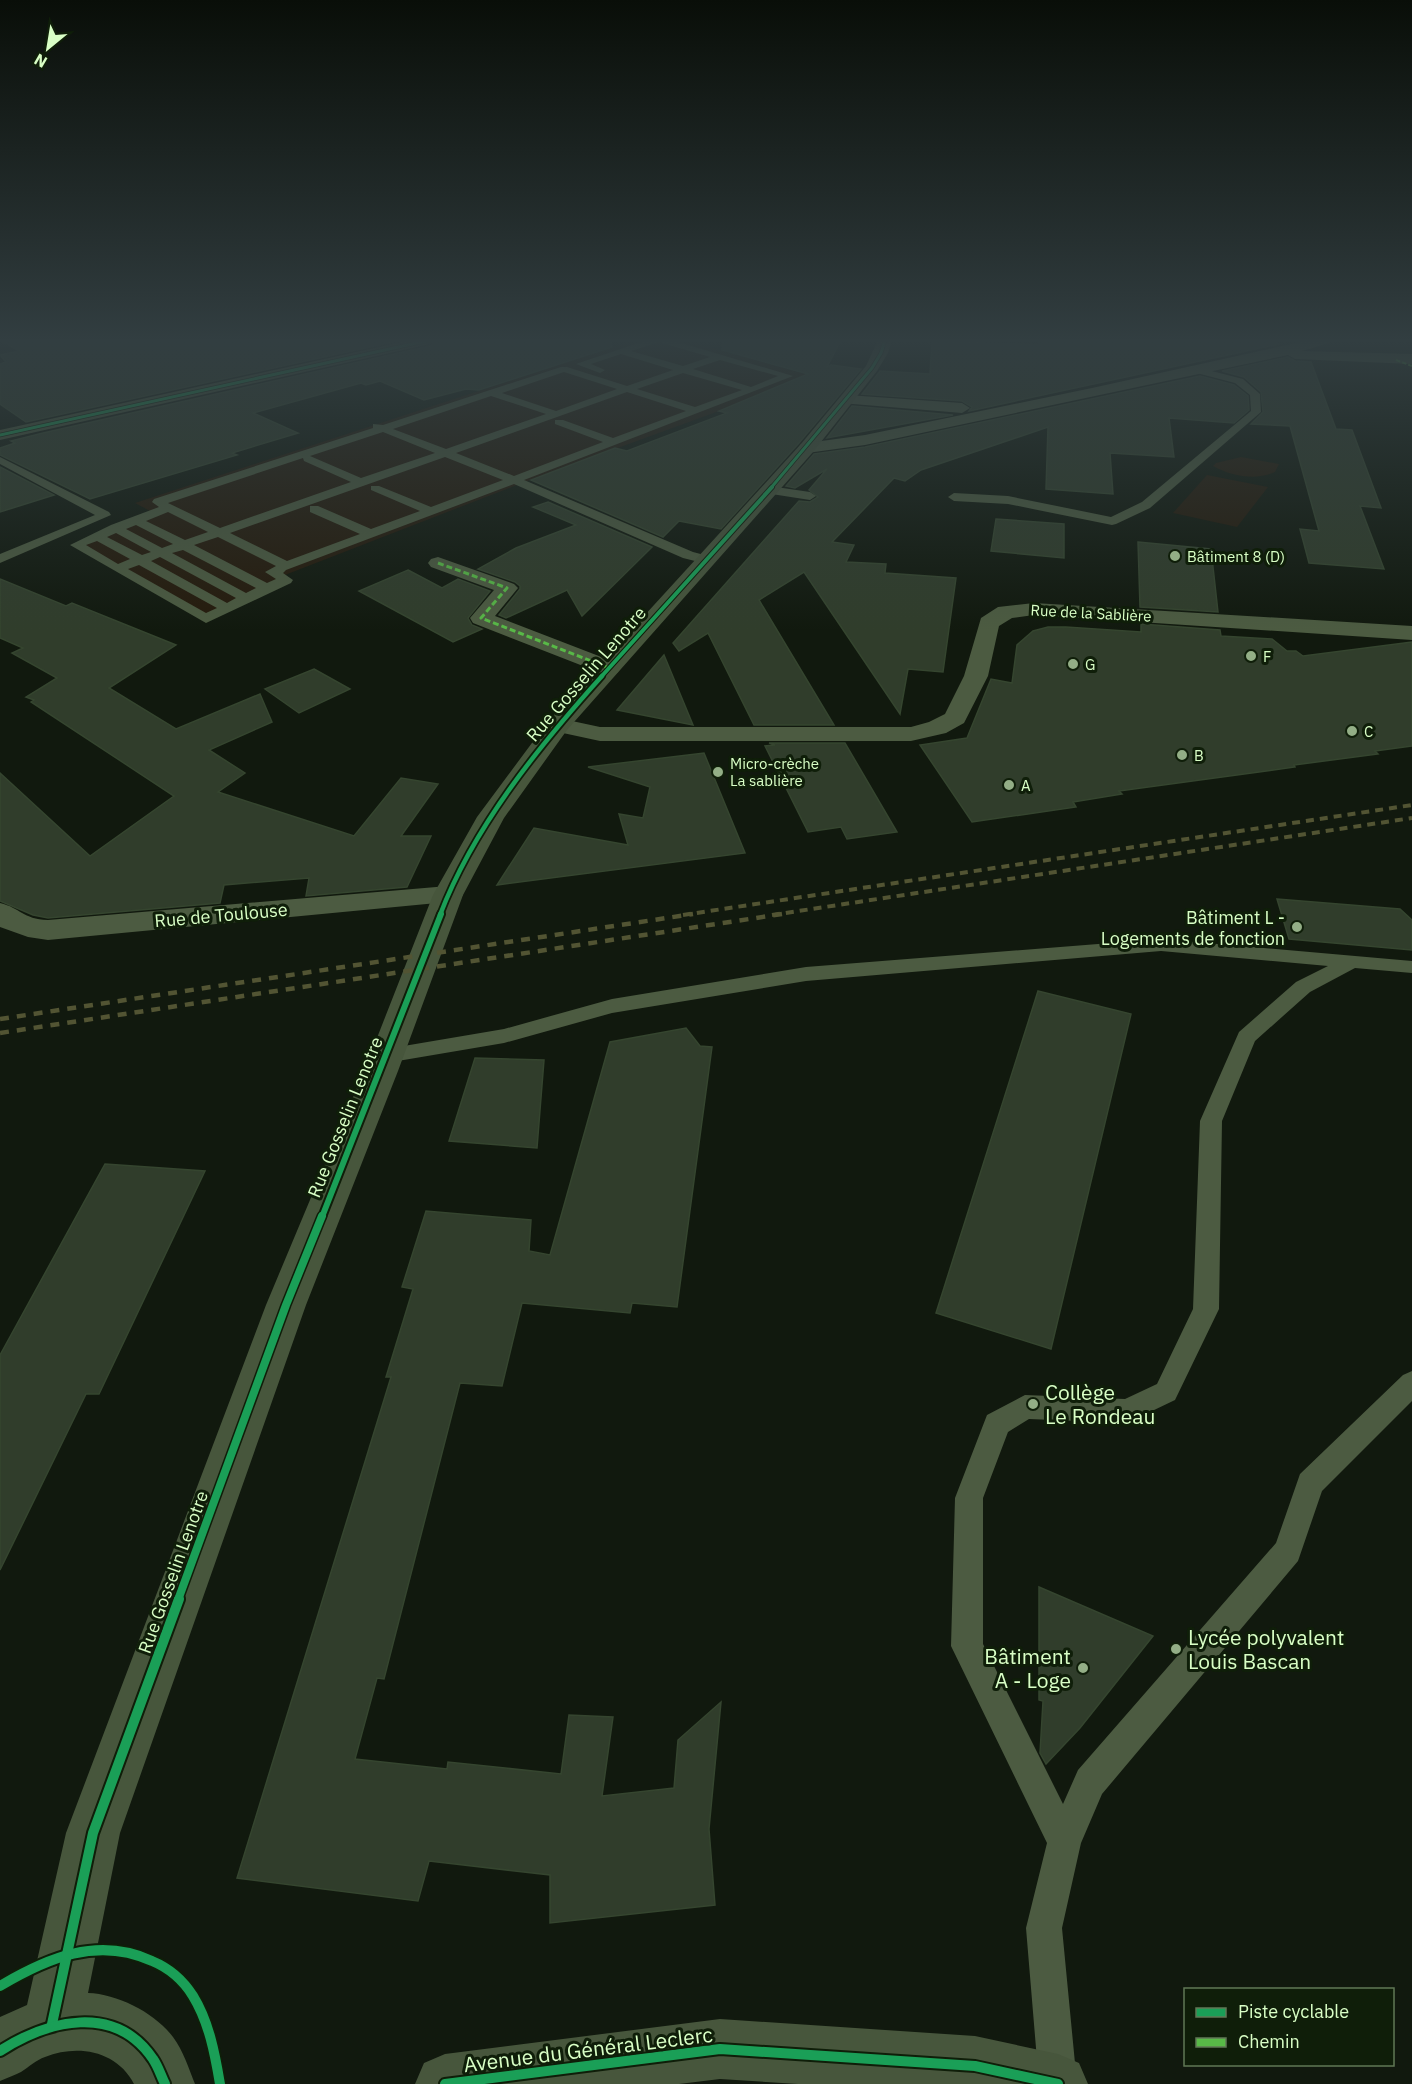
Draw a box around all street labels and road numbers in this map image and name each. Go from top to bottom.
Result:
street label: Rue de la Sablière [1030,600,1152,626]
street label: Rue Gosselin Lenotre [521,602,651,746]
street label: Rue de Toulouse [153,898,289,932]
street label: Rue Gosselin Lenotre [302,1033,388,1201]
street label: Rue Gosselin Lenotre [133,1487,213,1656]
street label: Avenue du Général Leclerc [462,2020,714,2078]

